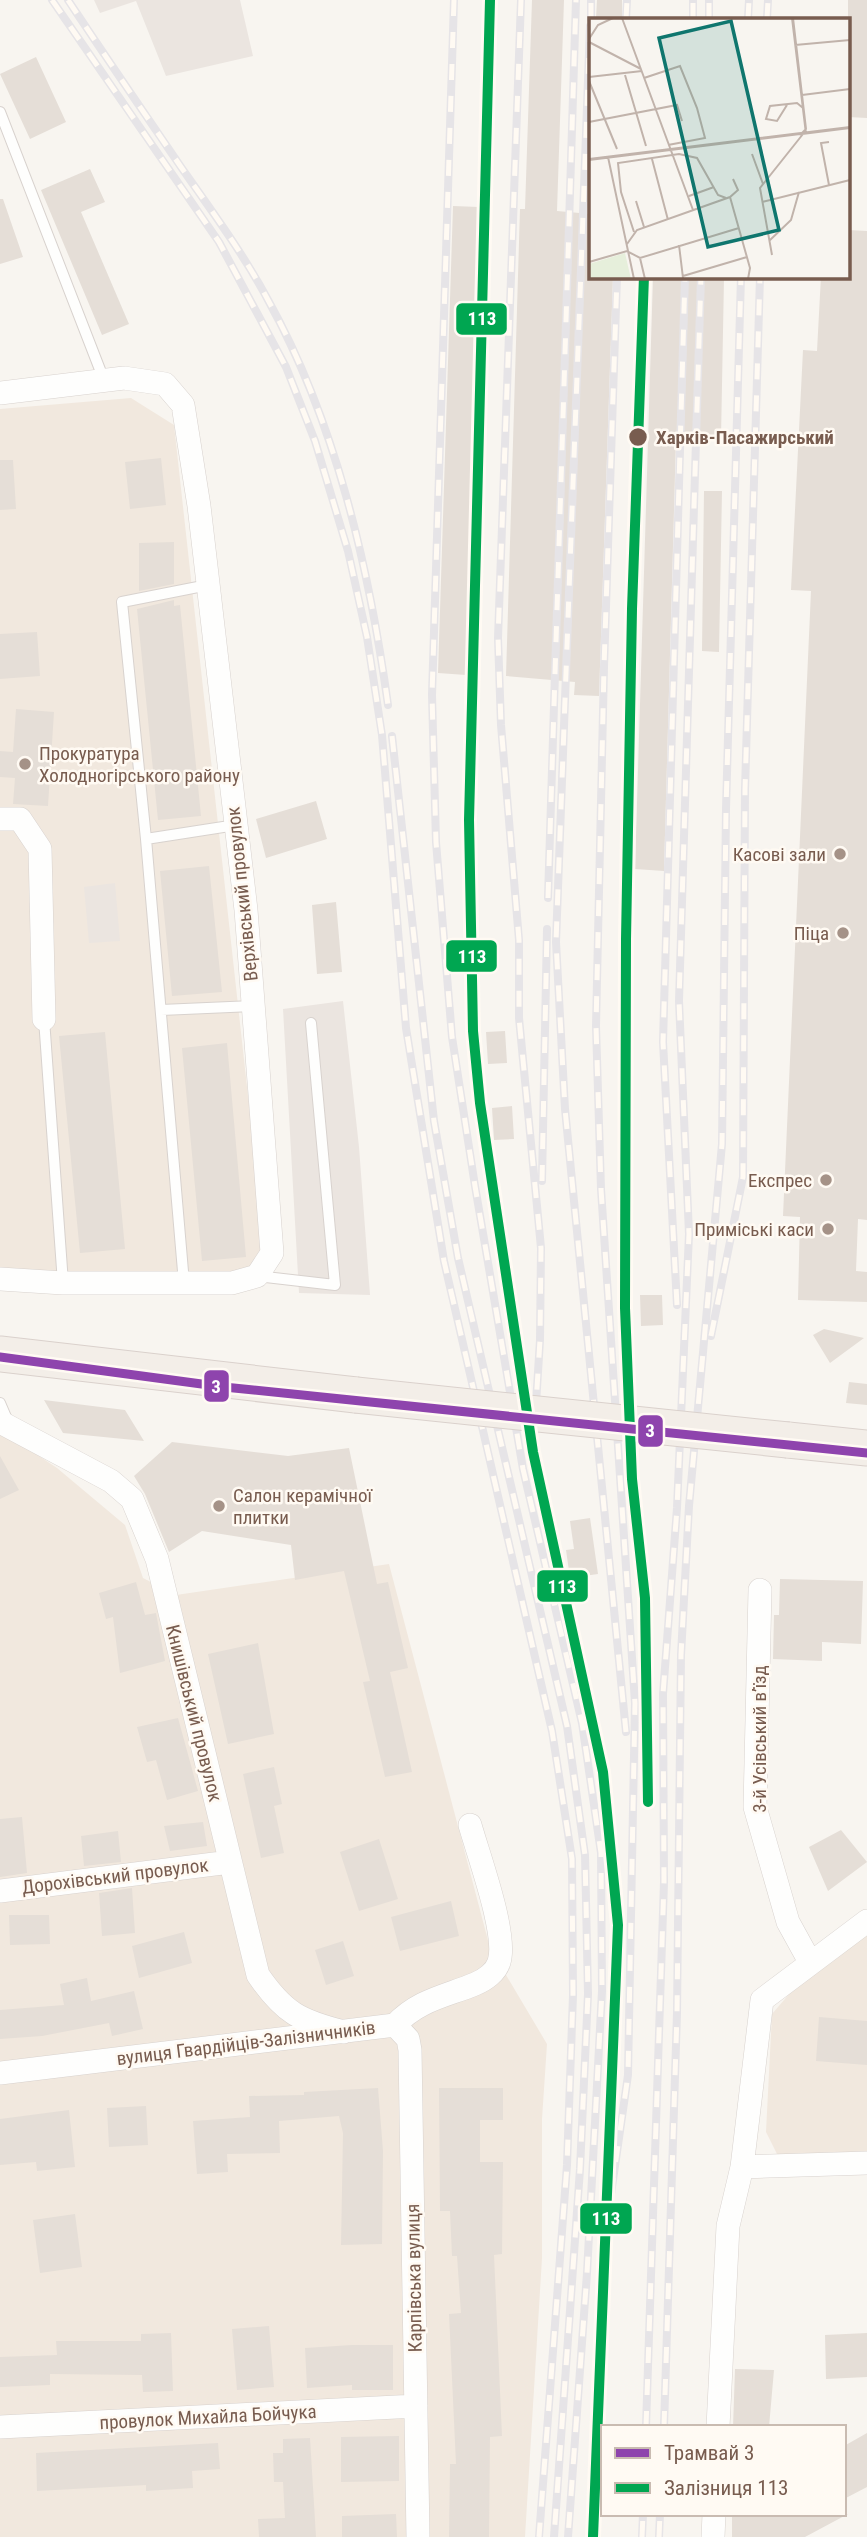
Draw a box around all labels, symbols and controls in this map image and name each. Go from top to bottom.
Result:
inset map [589,18,850,278]
line badge: 113 [455,302,508,336]
text: 113 [468,307,496,330]
marker: Харків-Пасажирський [627,426,649,448]
place label: Харків-Пасажирський [656,426,834,449]
place label: Прокуратура Холодногірського району [39,742,240,787]
marker: Прокуратура Холодногірського району [17,756,33,772]
street label: Верхівський провулок [221,806,263,982]
place label: Касові зали [733,843,826,866]
marker: Касові зали [832,846,848,862]
place label: Піца [794,922,829,945]
marker: Піца [835,925,851,941]
line badge: 113 [445,939,498,973]
text: 113 [458,945,486,968]
place label: Експрес [748,1169,812,1192]
marker: Експрес [818,1172,834,1188]
place label: Приміські каси [694,1218,814,1241]
marker: Приміські каси [820,1221,836,1237]
line badge: 3 [203,1369,230,1403]
text: 3 [211,1375,221,1398]
line badge: 3 [637,1414,664,1448]
text: 3 [645,1419,655,1442]
place label: Салон керамічної плитки [233,1484,373,1529]
marker: Салон керамічної плитки [211,1498,227,1514]
line badge: 113 [536,1569,589,1603]
text: 113 [548,1575,576,1598]
street label: Книшівський провулок [161,1622,227,1804]
street label: 3-й Усівський в’їзд [748,1665,771,1813]
street label: Дорохівський провулок [20,1853,210,1899]
street label: вулиця Гвардійців-Залізничників [115,2016,377,2070]
line badge: 113 [579,2202,633,2235]
street label: Карпівська вулиця [401,2203,427,2353]
text: 113 [592,2207,620,2230]
street label: провулок Михайла Бойчука [99,2400,317,2434]
legend [601,2425,846,2516]
text: Трамвай 3 [664,2441,754,2465]
text: Залізниця 113 [664,2476,788,2500]

